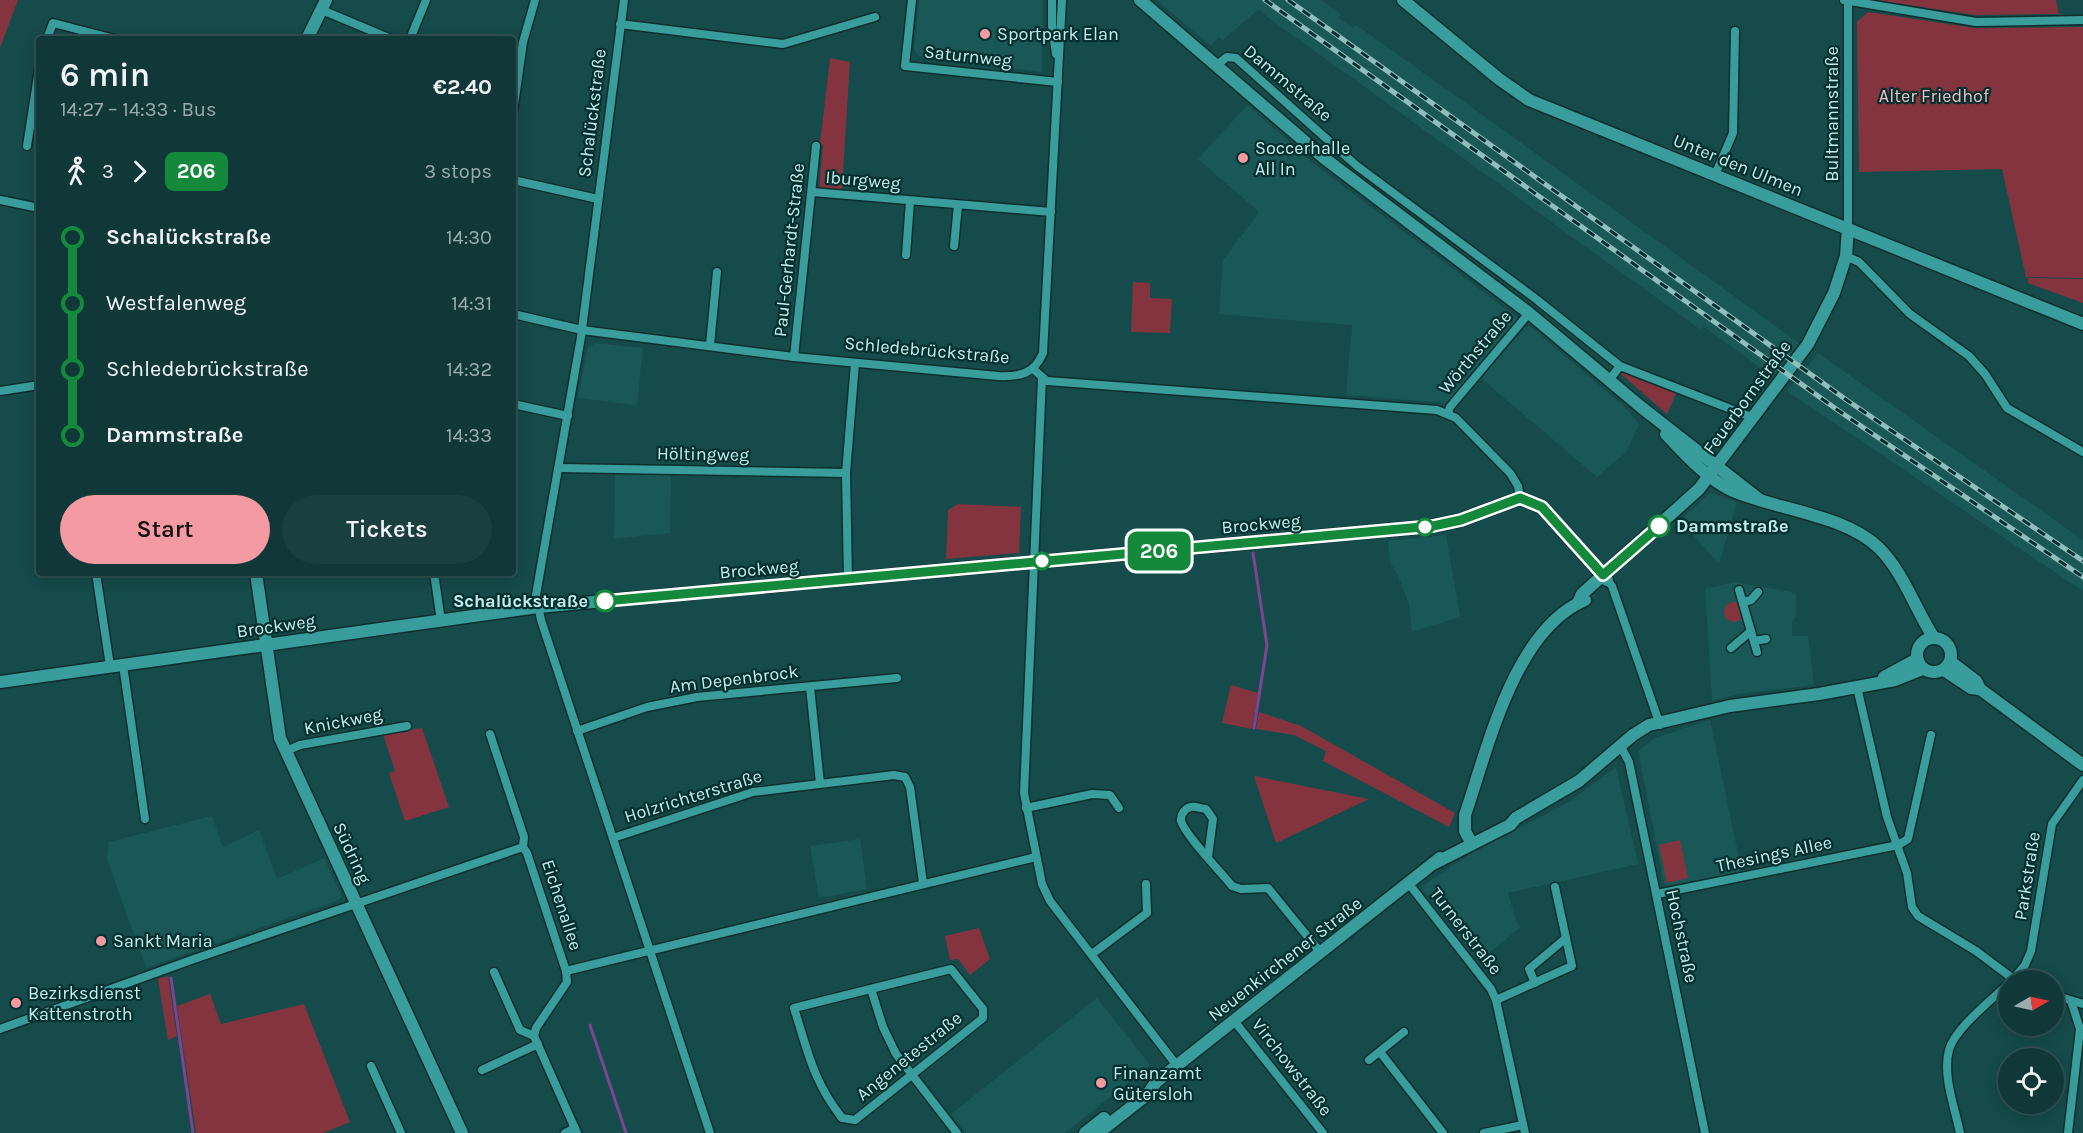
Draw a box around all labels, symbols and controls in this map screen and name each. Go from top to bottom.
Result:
place label: Sportpark Elan [997,23,1119,45]
marker: Sportpark Elan [978,27,992,41]
street label: Saturnweg [923,40,1013,72]
street label: Dammstraße [1239,40,1337,126]
street label: Bultmannstraße [1821,46,1843,182]
street label: Schalückstraße [573,48,611,178]
text: 6 min [60,56,150,94]
text: €2.40 [433,74,492,100]
park label: Alter Friedhof [1879,85,1990,107]
text: 14:27 – 14:33 · Bus [60,98,216,121]
street label: Unter den Ulmen [1670,129,1806,201]
place label: Soccerhalle All In [1255,137,1350,180]
marker: Soccerhalle All In [1236,151,1250,165]
icon: walk [60,155,93,188]
icon: forward [123,155,156,188]
text: 206 [177,159,216,183]
text: 3 [102,160,114,183]
text: 3 stops [424,160,492,183]
street label: Paul-Gerhardt-Straße [769,162,809,338]
street label: Iburgweg [824,166,902,194]
text: Schalückstraße [106,224,271,250]
text: 14:30 [446,226,492,249]
text: Westfalenweg [106,290,246,316]
text: 14:31 [451,292,492,315]
street label: Wörthstraße [1434,306,1516,398]
street label: Schledebrückstraße [844,332,1010,368]
street label: Feuerbornstraße [1698,336,1796,458]
text: Schledebrückstraße [106,356,308,382]
text: 14:32 [446,358,492,381]
text: Dammstraße [106,422,243,448]
text: 14:33 [446,424,492,447]
street label: Höltingweg [657,442,749,466]
button: Start [60,495,270,564]
button: Tickets [282,495,492,564]
street label: Brockweg [1220,510,1302,538]
marker: Dammstraße [1648,515,1670,537]
place label: Dammstraße [1676,515,1788,537]
unlabelled marker [1416,518,1434,536]
line badge: 206 [1124,532,1194,570]
text: 206 [1140,539,1178,563]
unlabelled marker [1033,552,1051,570]
street label: Brockweg [718,555,800,583]
place label: Schalückstraße [453,590,588,612]
marker: Schalückstraße [594,590,616,612]
street label: Brockweg [235,610,317,642]
street label: Am Depenbrock [668,660,800,698]
street label: Knickweg [302,703,384,739]
street label: Holzrichterstraße [621,765,765,827]
street label: Südring [328,819,376,887]
street label: Parkstraße [2009,830,2045,922]
street label: Thesings Allee [1714,831,1834,877]
street label: Eichenallee [537,857,587,953]
street label: Turnerstraße [1425,883,1507,979]
street label: Hochstraße [1661,887,1703,985]
street label: Neuenkirchener Straße [1204,892,1366,1026]
place label: Sankt Maria [113,930,213,952]
marker: Sankt Maria [94,934,108,948]
north arrow [1998,970,2064,1036]
map controls [1998,970,2064,1114]
place label: Bezirksdienst Kattenstroth [28,982,141,1025]
marker: Bezirksdienst Kattenstroth [9,996,23,1010]
street label: Angenetestraße [852,1007,966,1105]
street label: Virchowstraße [1247,1014,1337,1120]
button: locate [1998,1048,2064,1114]
place label: Finanzamt Gütersloh [1113,1062,1202,1105]
marker: Finanzamt Gütersloh [1094,1076,1108,1090]

